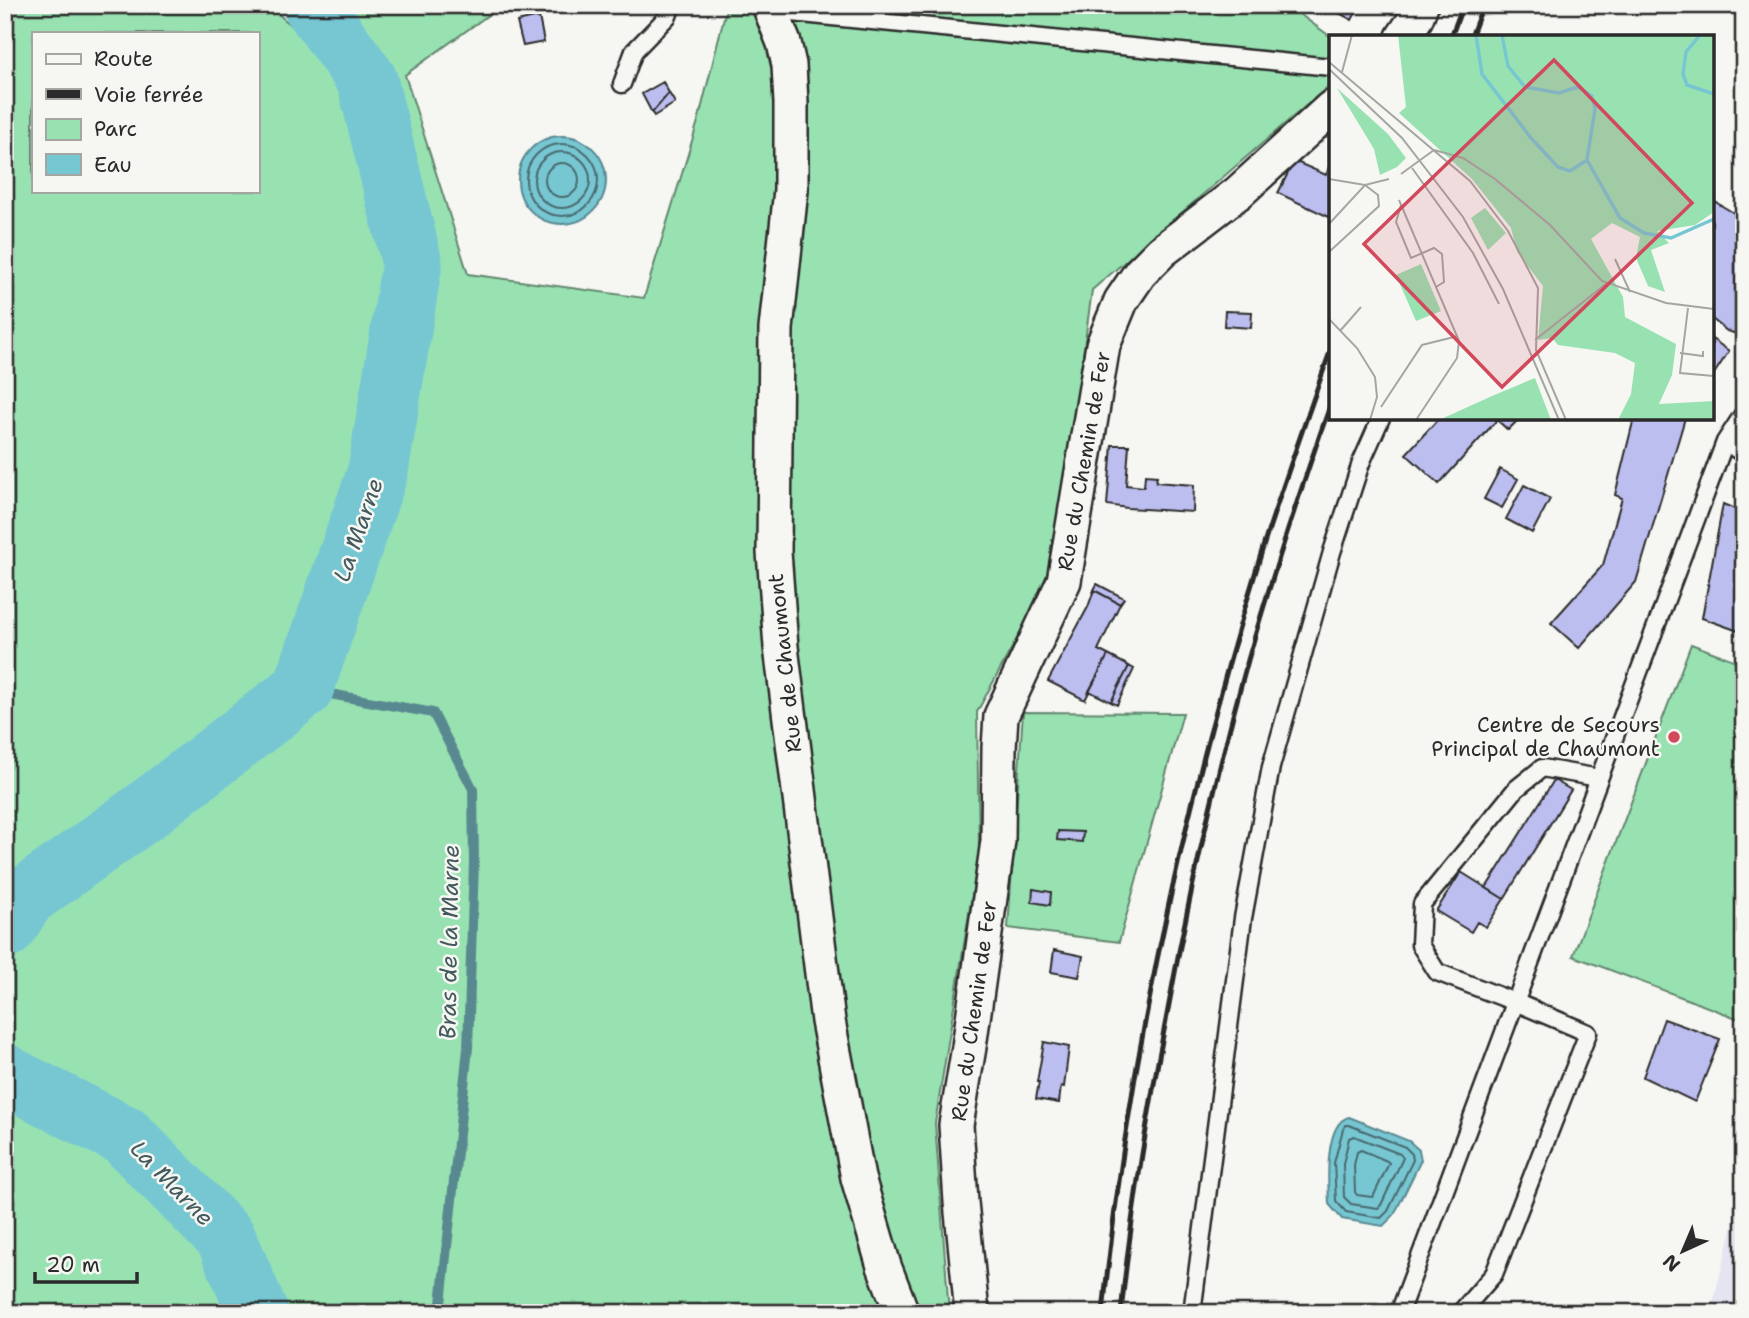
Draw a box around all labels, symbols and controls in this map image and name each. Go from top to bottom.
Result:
legend [32,32,259,192]
inset map [1329,35,1714,420]
text: Route [94,45,153,73]
text: Voie ferrée [94,81,204,109]
text: Parc [94,115,137,143]
text: Eau [94,151,132,179]
street label: Rue du Chemin de Fer [1051,349,1117,573]
water label: La Marne [326,474,390,586]
street label: Rue de Chaumont [762,572,808,754]
place label: Centre de Secours Principal de Chaumont [1431,711,1660,763]
marker: Centre de Secours Principal de Chaumont [1666,729,1682,745]
water label: Bras de la Marne [432,844,466,1040]
street label: Rue du Chemin de Fer [945,899,1003,1123]
water label: La Marne [124,1134,220,1232]
north arrow [1648,1216,1718,1286]
scale bar [35,1241,136,1285]
text: N [1657,1249,1686,1277]
text: 20 m [46,1251,100,1279]

